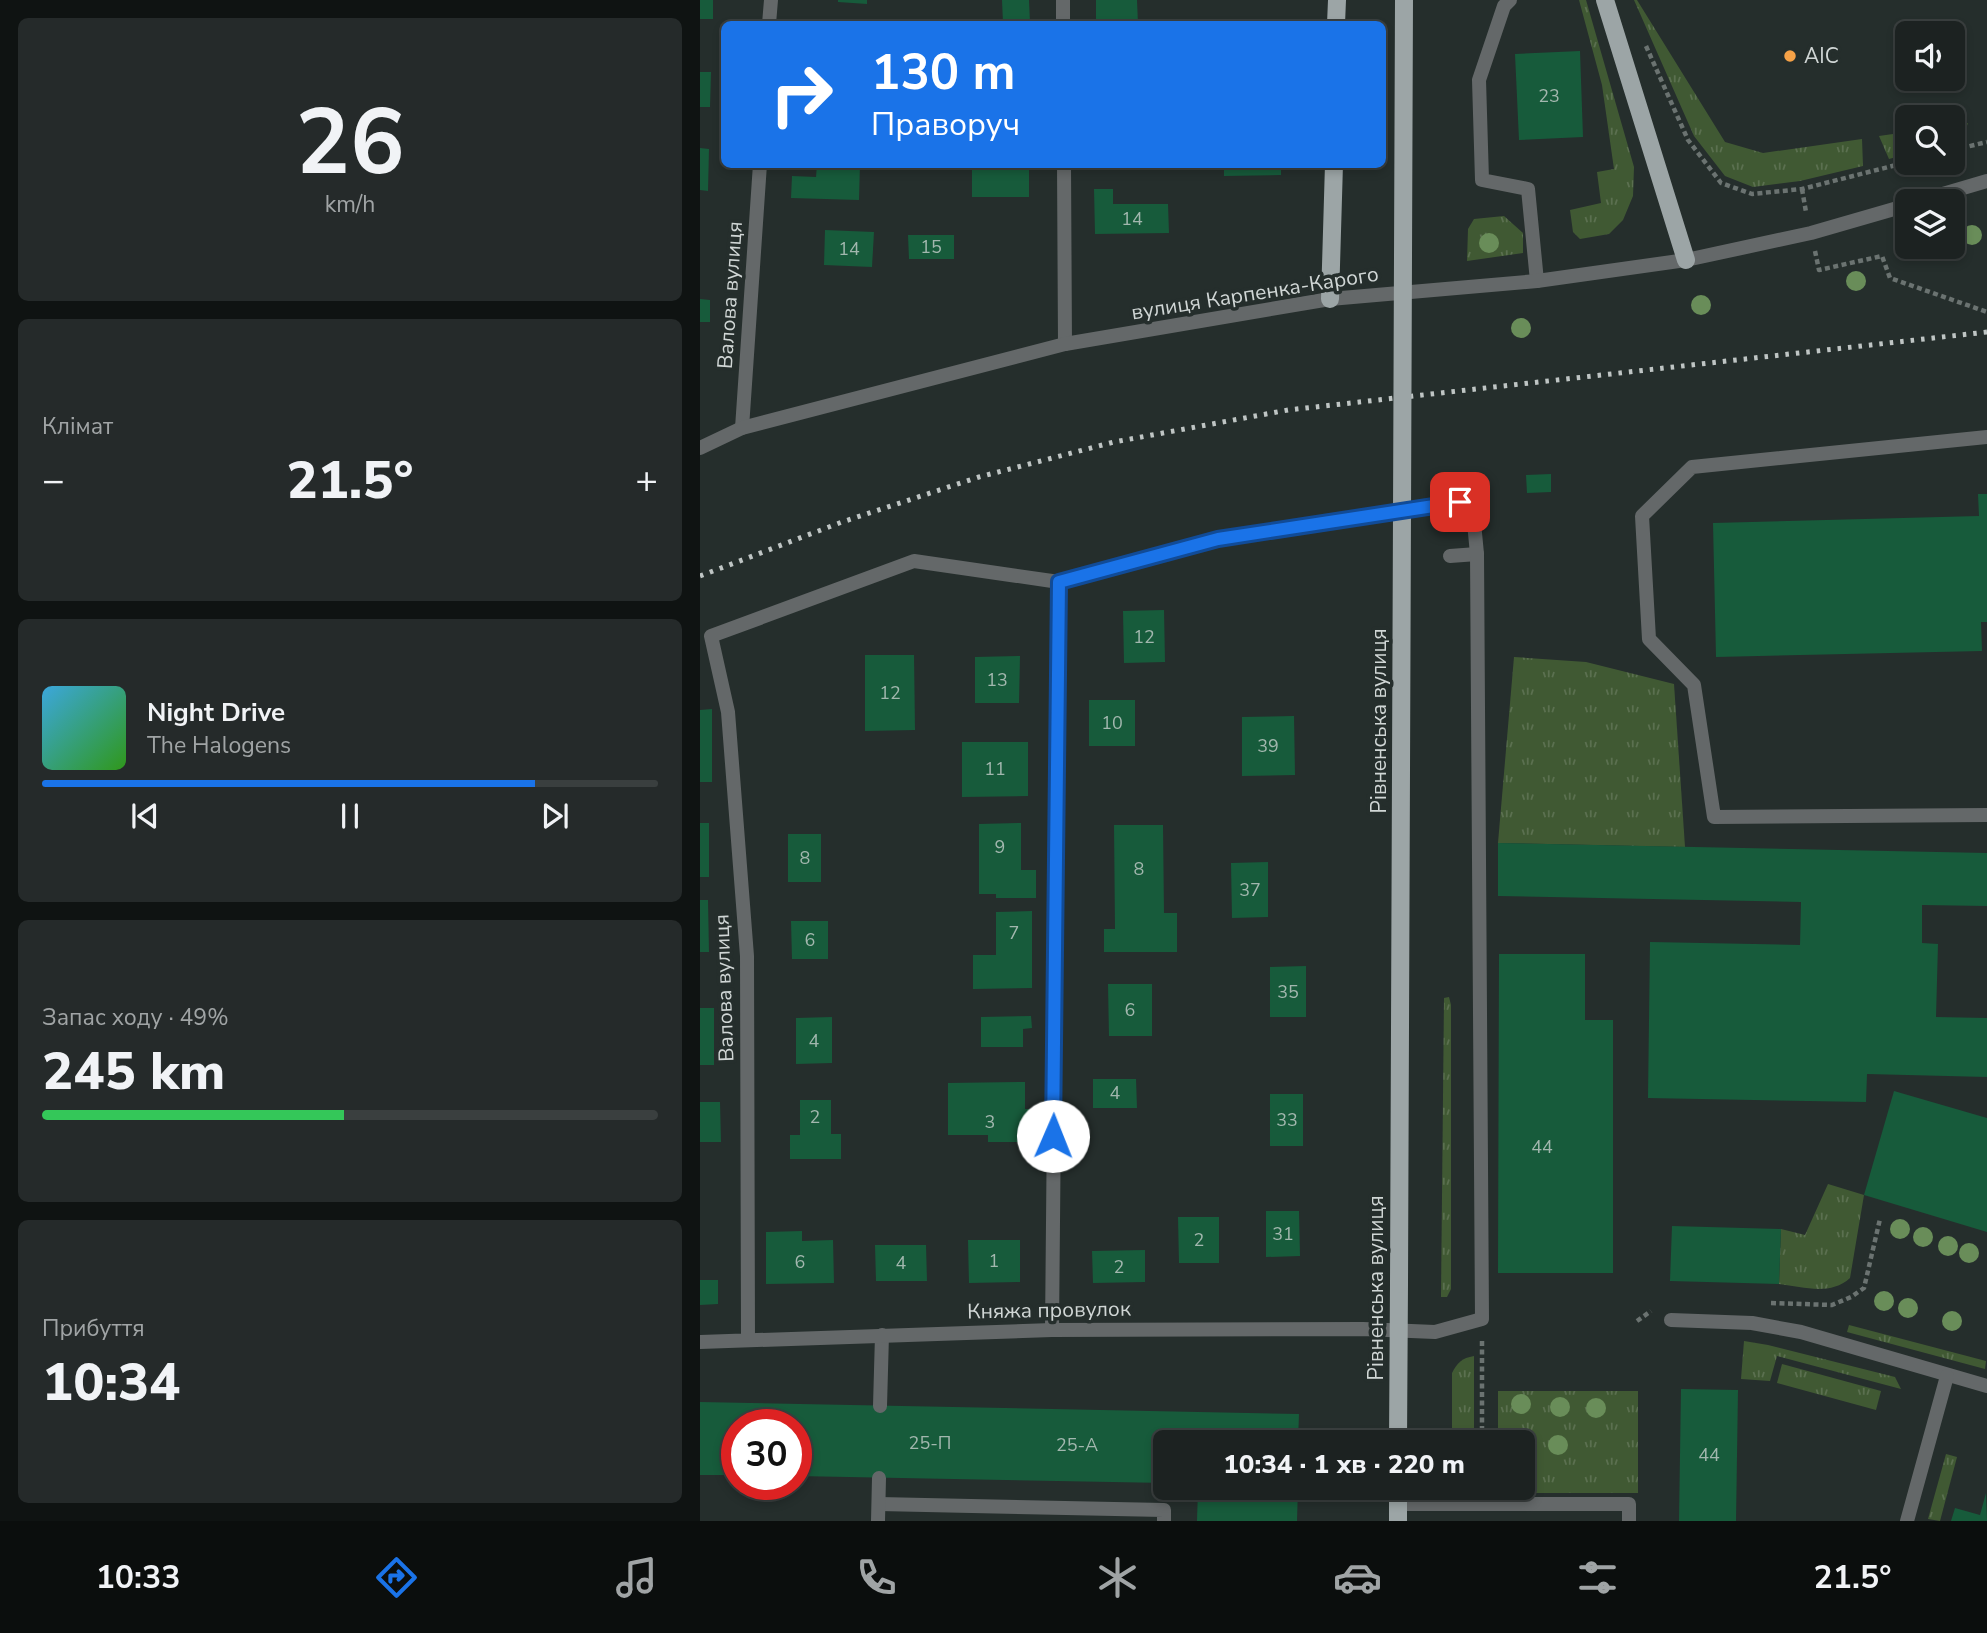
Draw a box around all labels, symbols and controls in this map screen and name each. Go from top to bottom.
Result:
map controls [1895,21,1965,259]
button: sound [1895,21,1965,91]
text: 130 m [871,39,1015,106]
place label: АІС [1804,42,1839,70]
marker: АІС [1782,48,1798,64]
icon: right [756,49,847,140]
text: 26 [295,81,405,205]
house number: 23 [1538,84,1560,108]
text: Праворуч [871,103,1020,146]
button: search [1895,105,1965,175]
text: km/h [325,189,375,220]
button: layers [1895,189,1965,259]
house number: 14 [1121,207,1143,231]
street label: Валова вулиця [711,220,749,370]
house number: 15 [920,235,942,259]
house number: 14 [838,237,860,261]
street label: вулиця Карпенка-Карого [1129,260,1381,326]
text: Клімат [42,411,113,442]
text: 21.5° [286,445,414,516]
text: − [42,455,65,506]
text: + [635,455,658,506]
pin [1430,472,1490,532]
icon: arrive [1441,483,1479,521]
house number: 12 [1133,625,1155,649]
street label: Рівненська вулиця [1365,629,1393,813]
house number: 13 [986,668,1008,692]
house number: 12 [879,681,901,705]
text: Night Drive [147,695,285,730]
house number: 10 [1101,711,1123,735]
text: The Halogens [147,730,291,761]
house number: 39 [1257,734,1279,758]
house number: 11 [984,757,1006,781]
icon: previous [126,797,164,835]
icon: pause [331,797,369,835]
icon: next [536,797,574,835]
house number: 9 [995,835,1005,859]
house number: 8 [800,846,810,870]
house number: 8 [1134,857,1144,881]
house number: 37 [1239,878,1261,902]
street label: Валова вулиця [707,914,741,1062]
house number: 7 [1009,921,1019,945]
house number: 6 [805,928,815,952]
house number: 35 [1277,980,1299,1004]
house number: 6 [1125,998,1135,1022]
text: Запас ходу · 49% [42,1002,229,1033]
house number: 4 [809,1029,820,1053]
text: 245 km [42,1036,225,1107]
house number: 4 [1110,1081,1121,1105]
position arrow [1016,1099,1090,1173]
house number: 2 [810,1105,820,1129]
house number: 33 [1276,1108,1298,1132]
house number: 3 [985,1110,995,1134]
house number: 44 [1531,1135,1553,1159]
street label: Рівненська вулиця [1362,1196,1390,1380]
house number: 31 [1272,1222,1294,1246]
house number: 2 [1194,1228,1204,1252]
house number: 1 [989,1249,999,1273]
house number: 6 [795,1250,805,1274]
house number: 4 [896,1251,907,1275]
house number: 2 [1114,1255,1124,1279]
street label: Княжа провулок [967,1295,1132,1325]
text: Прибуття [42,1313,145,1344]
text: 10:34 [42,1347,180,1418]
speed limit sign: 30 [721,1409,812,1500]
house number: 25-П [909,1431,951,1455]
house number: 25-А [1056,1433,1098,1457]
house number: 44 [1698,1443,1720,1467]
text: 10:34 · 1 хв · 220 m [1223,1447,1465,1482]
icon: directions [372,1553,421,1602]
icon: music [612,1553,661,1602]
icon: phone [852,1553,901,1602]
icon: climate [1093,1553,1142,1602]
icon: car [1333,1553,1382,1602]
icon: filters [1573,1553,1622,1602]
text: 10:33 [96,1556,180,1599]
text: 21.5° [1814,1556,1891,1599]

